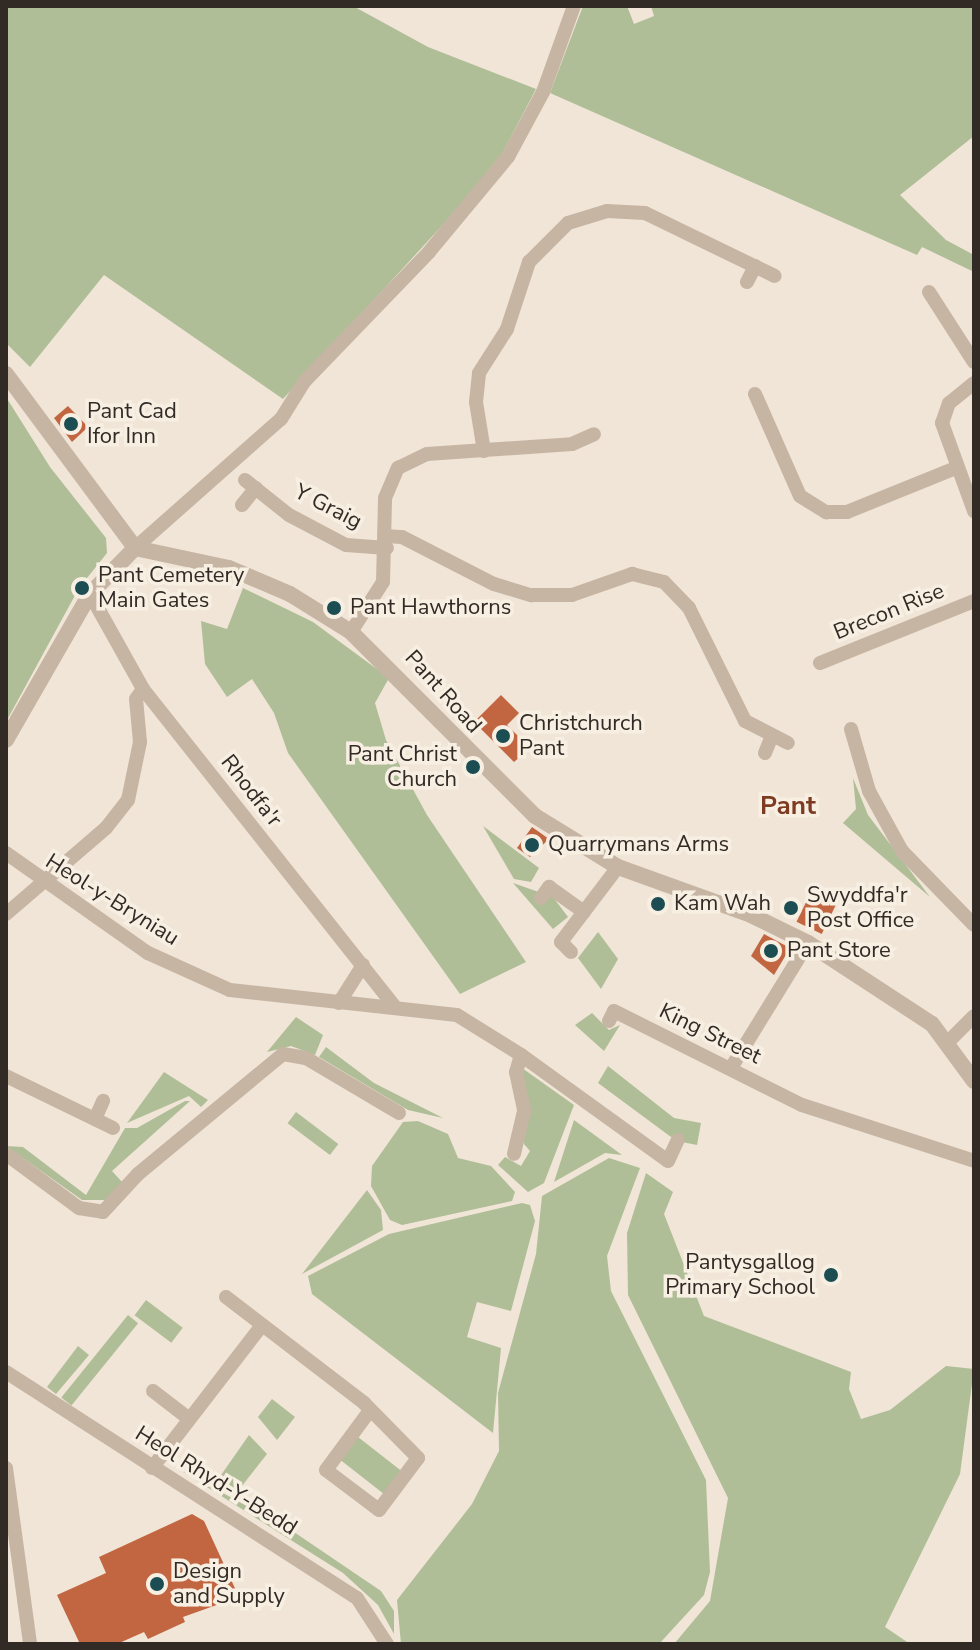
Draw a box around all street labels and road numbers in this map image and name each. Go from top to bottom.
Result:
street label: Y Graig [290,479,366,535]
street label: Brecon Rise [830,578,948,646]
street label: Pant Road [399,645,487,739]
street label: Rhodfa'r [215,750,287,832]
street label: Heol-y-Bryniau [40,848,184,952]
street label: King Street [655,998,765,1070]
street label: Heol Rhyd-Y-Bedd [130,1421,302,1541]

